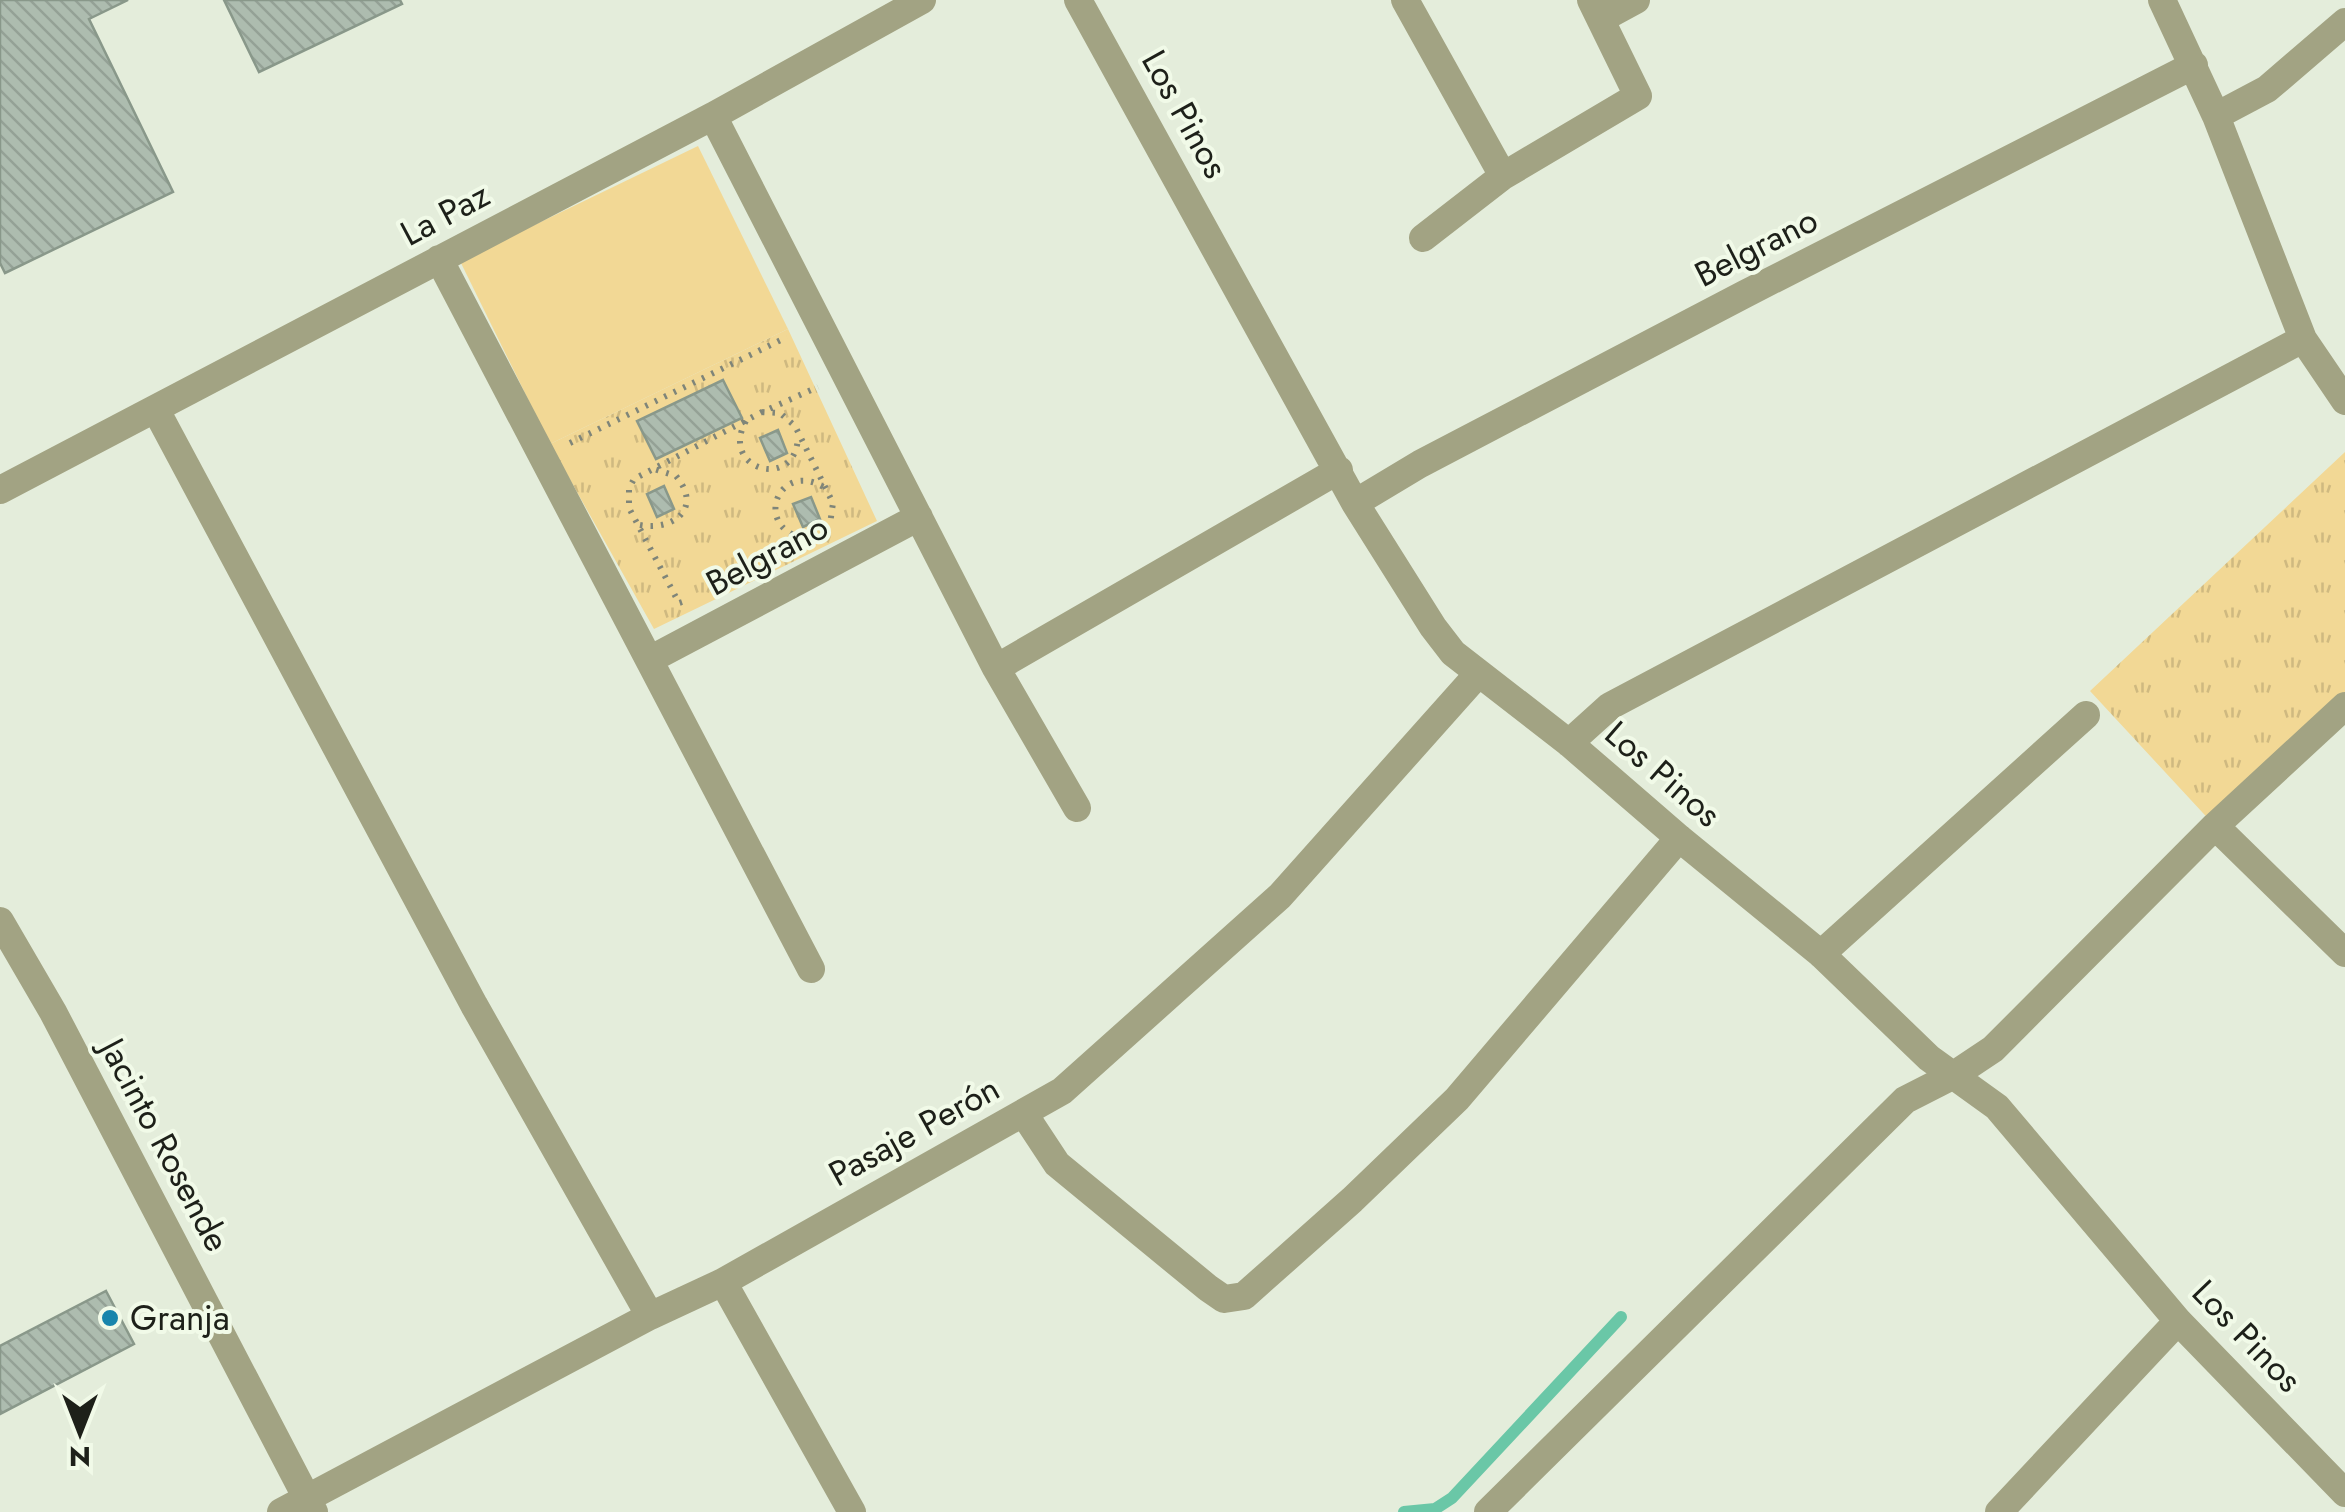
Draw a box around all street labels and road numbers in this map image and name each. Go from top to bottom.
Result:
street label: Los Pinos [1129,41,1241,187]
street label: La Paz [392,170,498,258]
street label: Belgrano [1686,195,1826,299]
street label: Belgrano [697,502,837,608]
street label: Los Pinos [1594,709,1732,839]
street label: Jacinto Rosende [86,1026,242,1260]
street label: Pasaje Perón [820,1063,1008,1199]
street label: Los Pinos [2181,1269,2313,1403]

